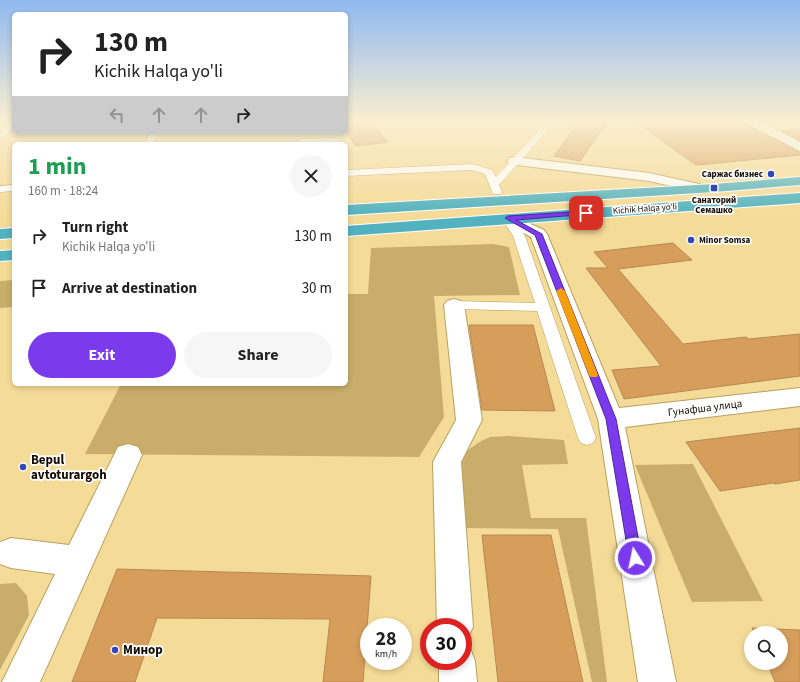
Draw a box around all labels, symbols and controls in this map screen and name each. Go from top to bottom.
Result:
text: 130 m [94,22,168,62]
icon: right [28,28,80,80]
text: Kichik Halqa yo'li [94,59,223,84]
icon: left [106,104,128,126]
icon: ahead [148,104,170,126]
icon: ahead [190,104,212,126]
icon: right [232,104,254,126]
text: 1 min [28,149,86,184]
button: close [290,155,332,197]
place label: Саржас бизнес [702,168,763,181]
marker: Саржас бизнес [766,169,776,179]
text: 160 m · 18:24 [28,182,98,200]
marker: Санаторий Семашко [709,183,719,193]
place label: Санаторий Семашко [692,194,736,217]
pin [569,196,603,230]
street label: Kichik Halqa yo'li [612,200,678,218]
icon: arrive [575,202,597,224]
text: Turn right [62,217,128,238]
icon: right [28,225,50,247]
text: 130 m [294,226,332,247]
place label: Minor Somsa [699,234,751,247]
marker: Minor Somsa [686,235,696,245]
text: Kichik Halqa yo'li [62,238,155,256]
icon: arrive [28,277,50,299]
text: Arrive at destination [62,278,197,299]
text: 30 m [302,278,332,299]
button: Exit [28,332,176,378]
button: Share [184,332,332,378]
street label: Гунафша улица [667,396,743,420]
place label: Bepul avtoturargoh [31,451,107,484]
marker: Bepul avtoturargoh [18,462,28,472]
position arrow [614,537,656,579]
speed limit sign: 30 [420,618,472,670]
text: 28 [375,625,397,653]
map controls [744,626,788,670]
button: search [744,626,788,670]
place label: Минор [123,641,163,659]
marker: Минор [110,645,120,655]
text: km/h [375,647,397,661]

